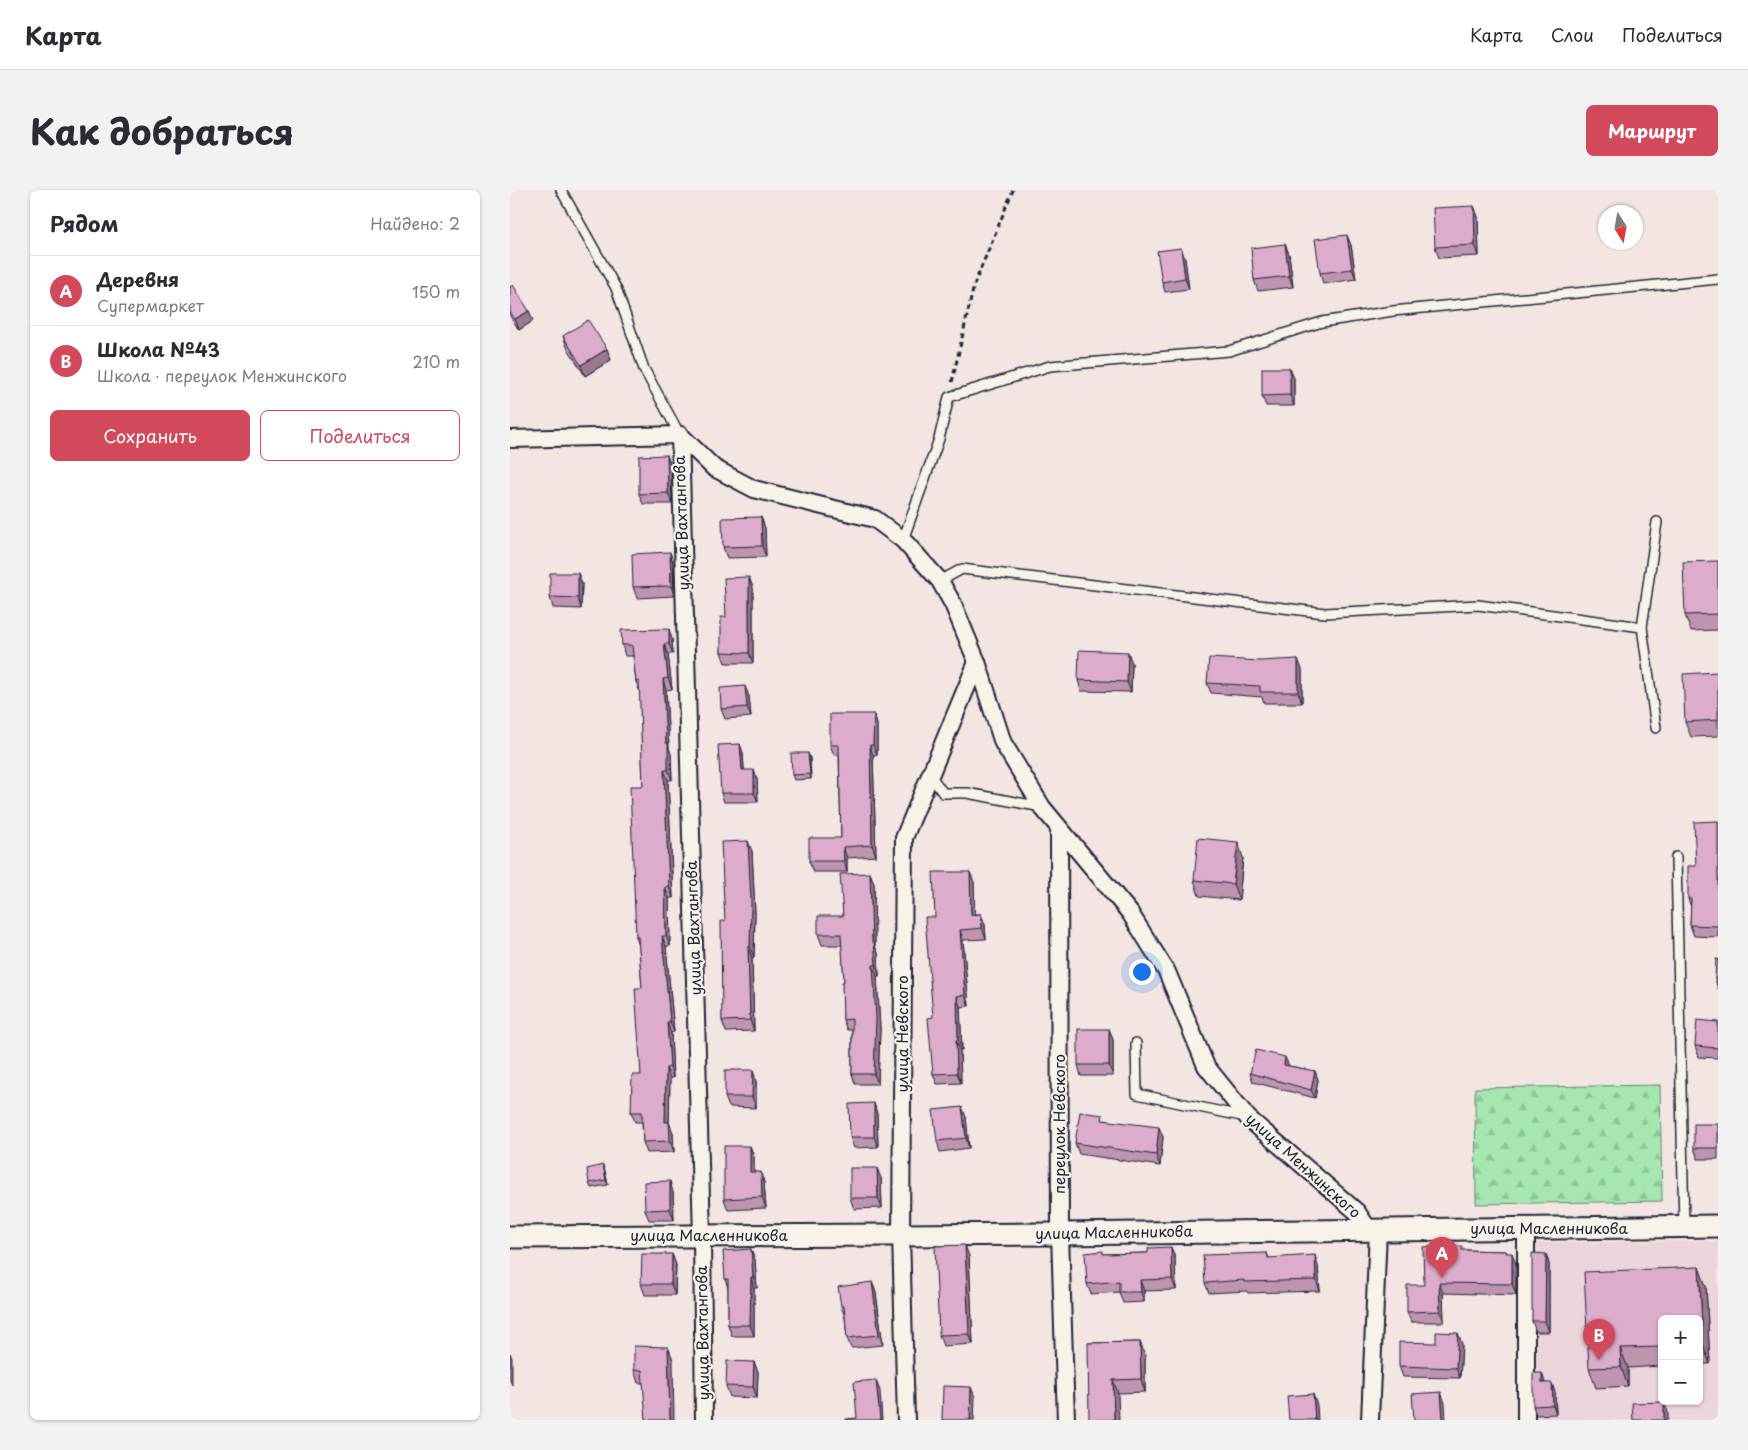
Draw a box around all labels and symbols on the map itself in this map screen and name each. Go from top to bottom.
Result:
north arrow [1598,205,1643,250]
street label: улица Вахтангова [667,455,694,591]
street label: улица Вахтангова [679,860,706,996]
your location [1129,959,1155,985]
street label: улица Невского [890,975,913,1093]
street label: переулок Невского [1047,1054,1070,1194]
street label: улица Менжинского [1241,1107,1367,1223]
street label: улица Масленникова [1470,1216,1628,1239]
street label: улица Масленникова [1035,1219,1194,1244]
street label: улица Масленникова [630,1223,788,1246]
pin: A [1426,1237,1458,1278]
street label: улица Вахтангова [689,1265,714,1401]
pin: B [1583,1319,1615,1360]

